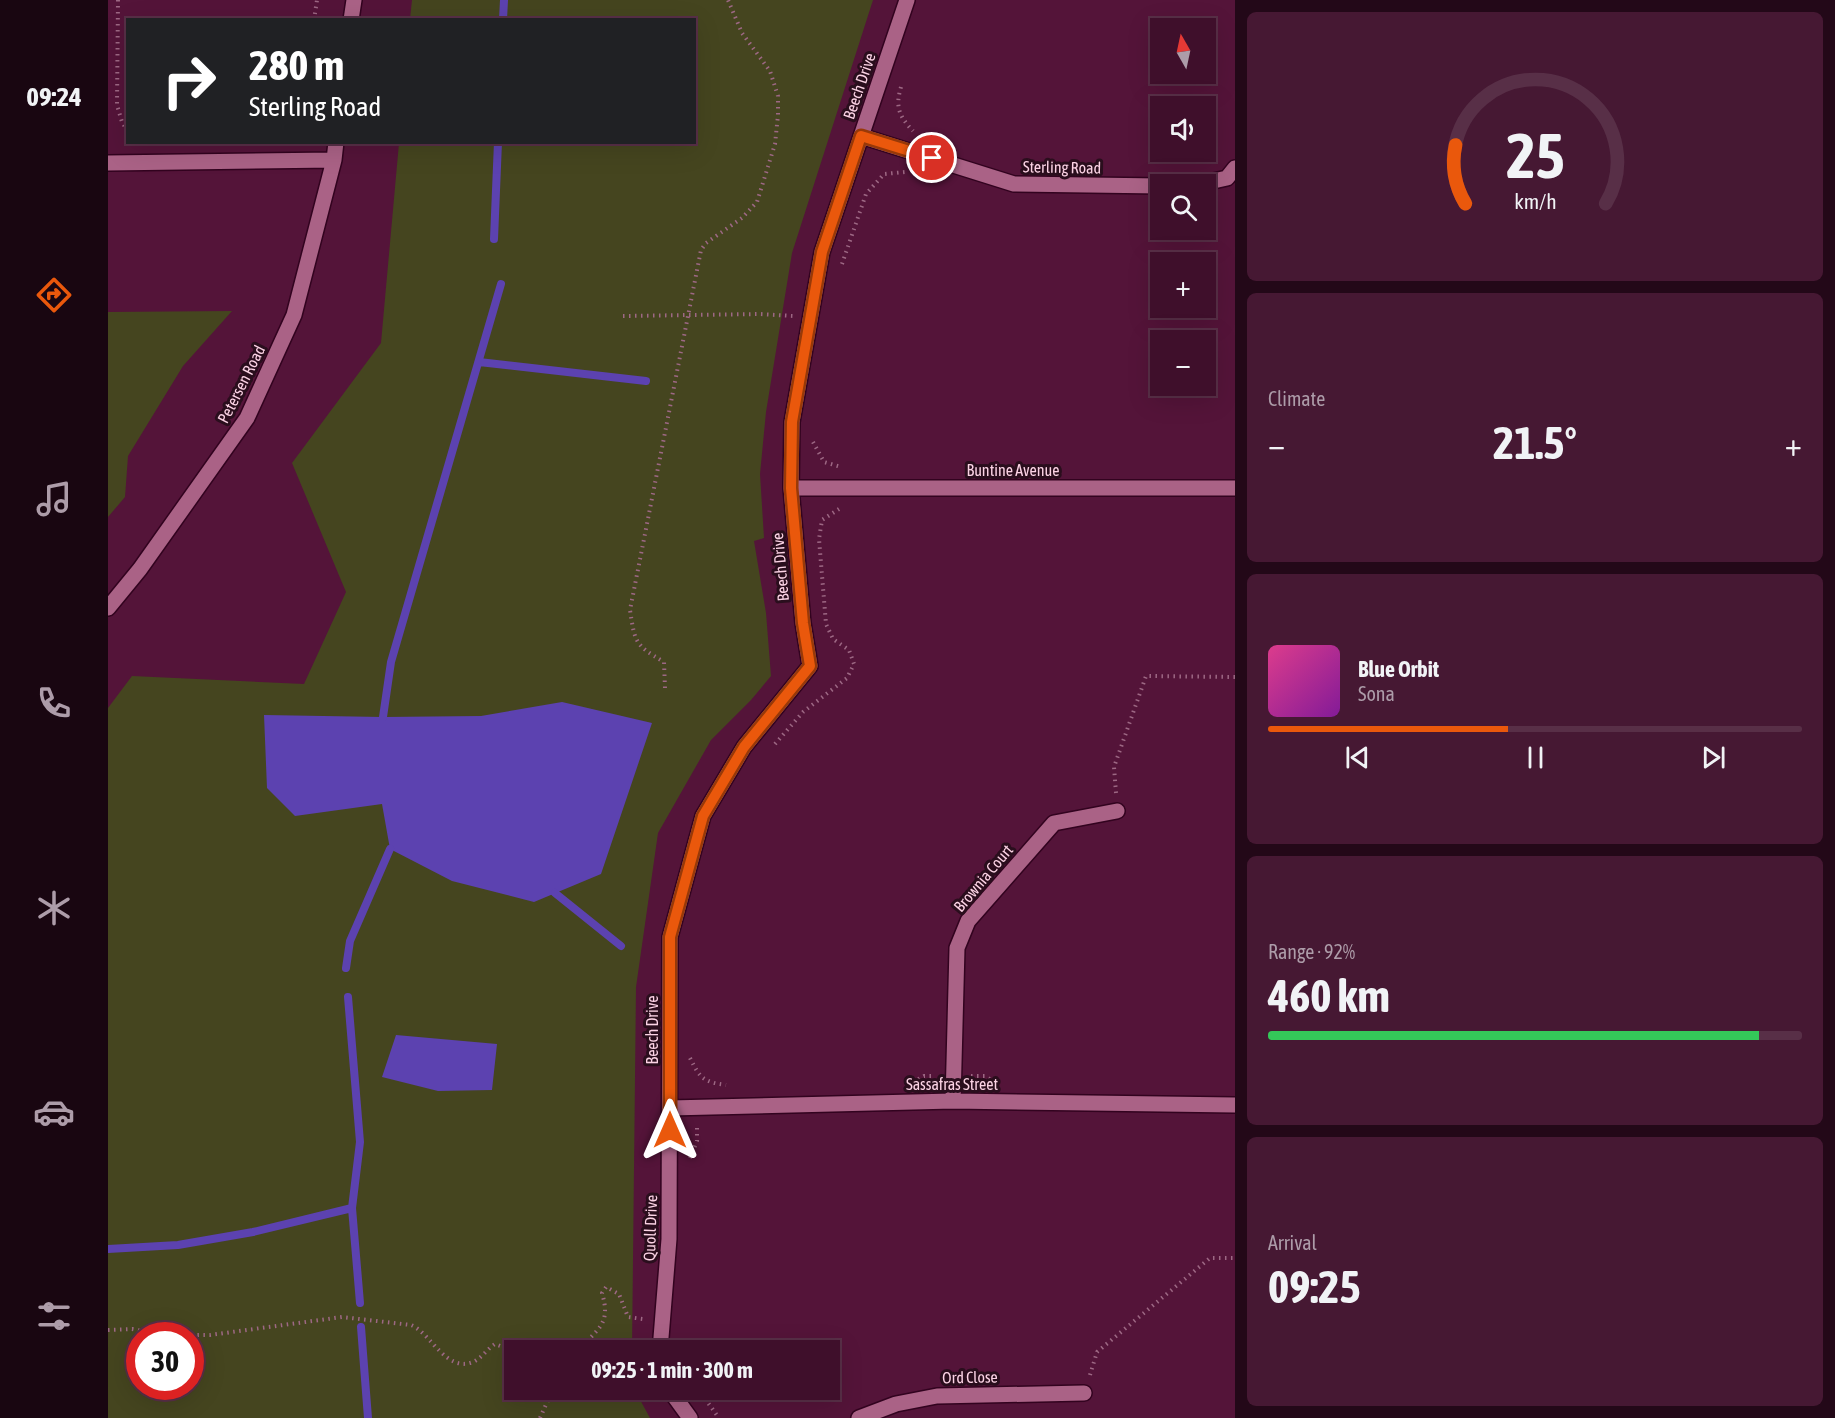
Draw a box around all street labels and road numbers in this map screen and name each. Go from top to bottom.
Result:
street label: Beech Drive [839,51,879,121]
street label: Sterling Road [1023,157,1101,178]
street label: Petersen Road [214,342,268,426]
street label: Buntine Avenue [967,461,1059,479]
street label: Beech Drive [768,532,792,602]
street label: Brownia Court [950,841,1016,915]
street label: Beech Drive [643,996,661,1064]
street label: Sassafras Street [906,1075,998,1093]
street label: Quoll Drive [640,1195,660,1261]
street label: Ord Close [942,1368,998,1386]

